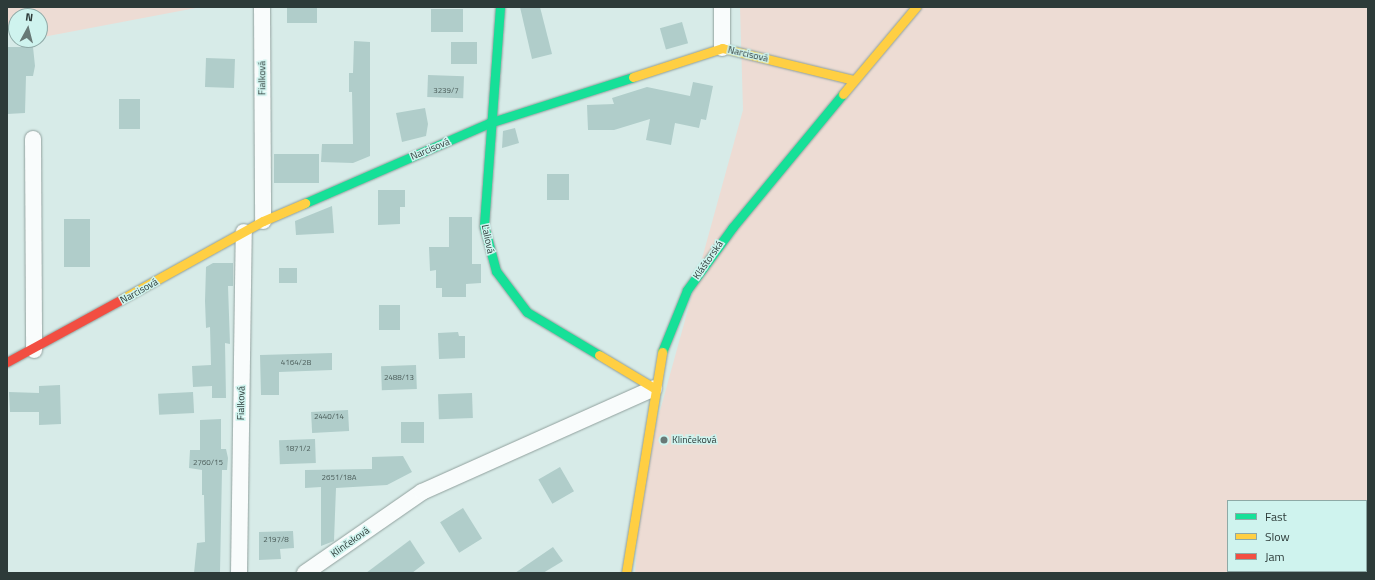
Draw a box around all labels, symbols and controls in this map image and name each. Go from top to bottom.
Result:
north arrow [8,8,48,48]
text: N [25,9,34,25]
street label: Narcisová [727,44,769,64]
street label: Fialková [256,61,268,95]
house number: 3239/7 [433,86,459,96]
street label: Narcisová [409,135,451,163]
street label: Ľaliová [479,223,497,255]
street label: Kláštorská [690,238,726,282]
street label: Narcisová [118,276,160,306]
house number: 4164/2B [281,358,311,368]
house number: 2488/13 [384,373,414,383]
street label: Fialková [235,386,247,420]
house number: 2440/14 [314,412,344,422]
place label: Klinčeková [672,434,716,446]
marker: Klinčeková [659,435,669,445]
house number: 1871/2 [285,444,311,454]
house number: 2760/15 [193,458,223,468]
house number: 2651/18A [322,473,356,483]
legend [1227,500,1367,572]
text: Fast [1265,507,1287,526]
street label: Klinčeková [328,524,372,560]
text: Slow [1265,527,1290,546]
house number: 2197/8 [263,535,289,545]
text: Jam [1265,547,1285,566]

